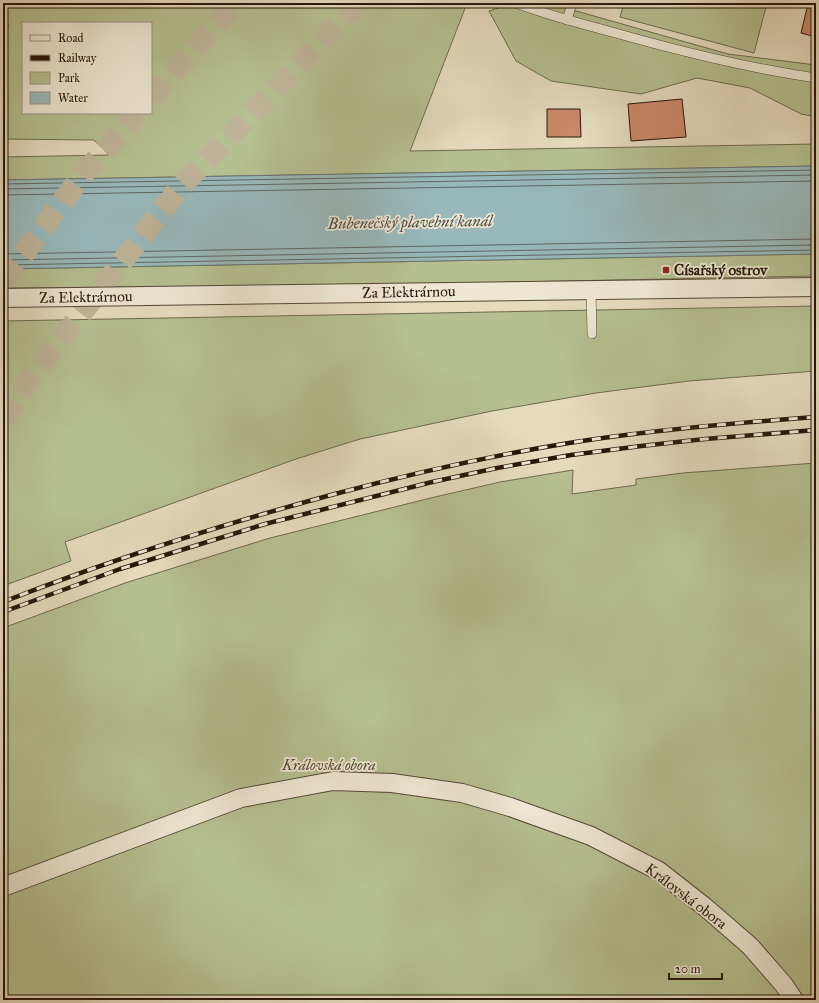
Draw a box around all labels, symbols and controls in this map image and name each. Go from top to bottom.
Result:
legend [22,22,152,114]
text: Road [58,31,84,45]
text: Railway [58,51,97,65]
text: Park [58,71,80,85]
text: Water [58,91,88,105]
water label: Bubenečský plavební kanál [326,211,494,234]
place label: Císařský ostrov [674,261,768,280]
marker: Císařský ostrov [661,265,671,275]
street label: Za Elektrárnou [362,282,456,302]
street label: Za Elektrárnou [39,287,133,307]
park label: Královská obora [281,756,376,774]
street label: Královská obora [641,859,731,933]
scale bar [669,955,722,981]
text: 20 m [675,962,701,976]

